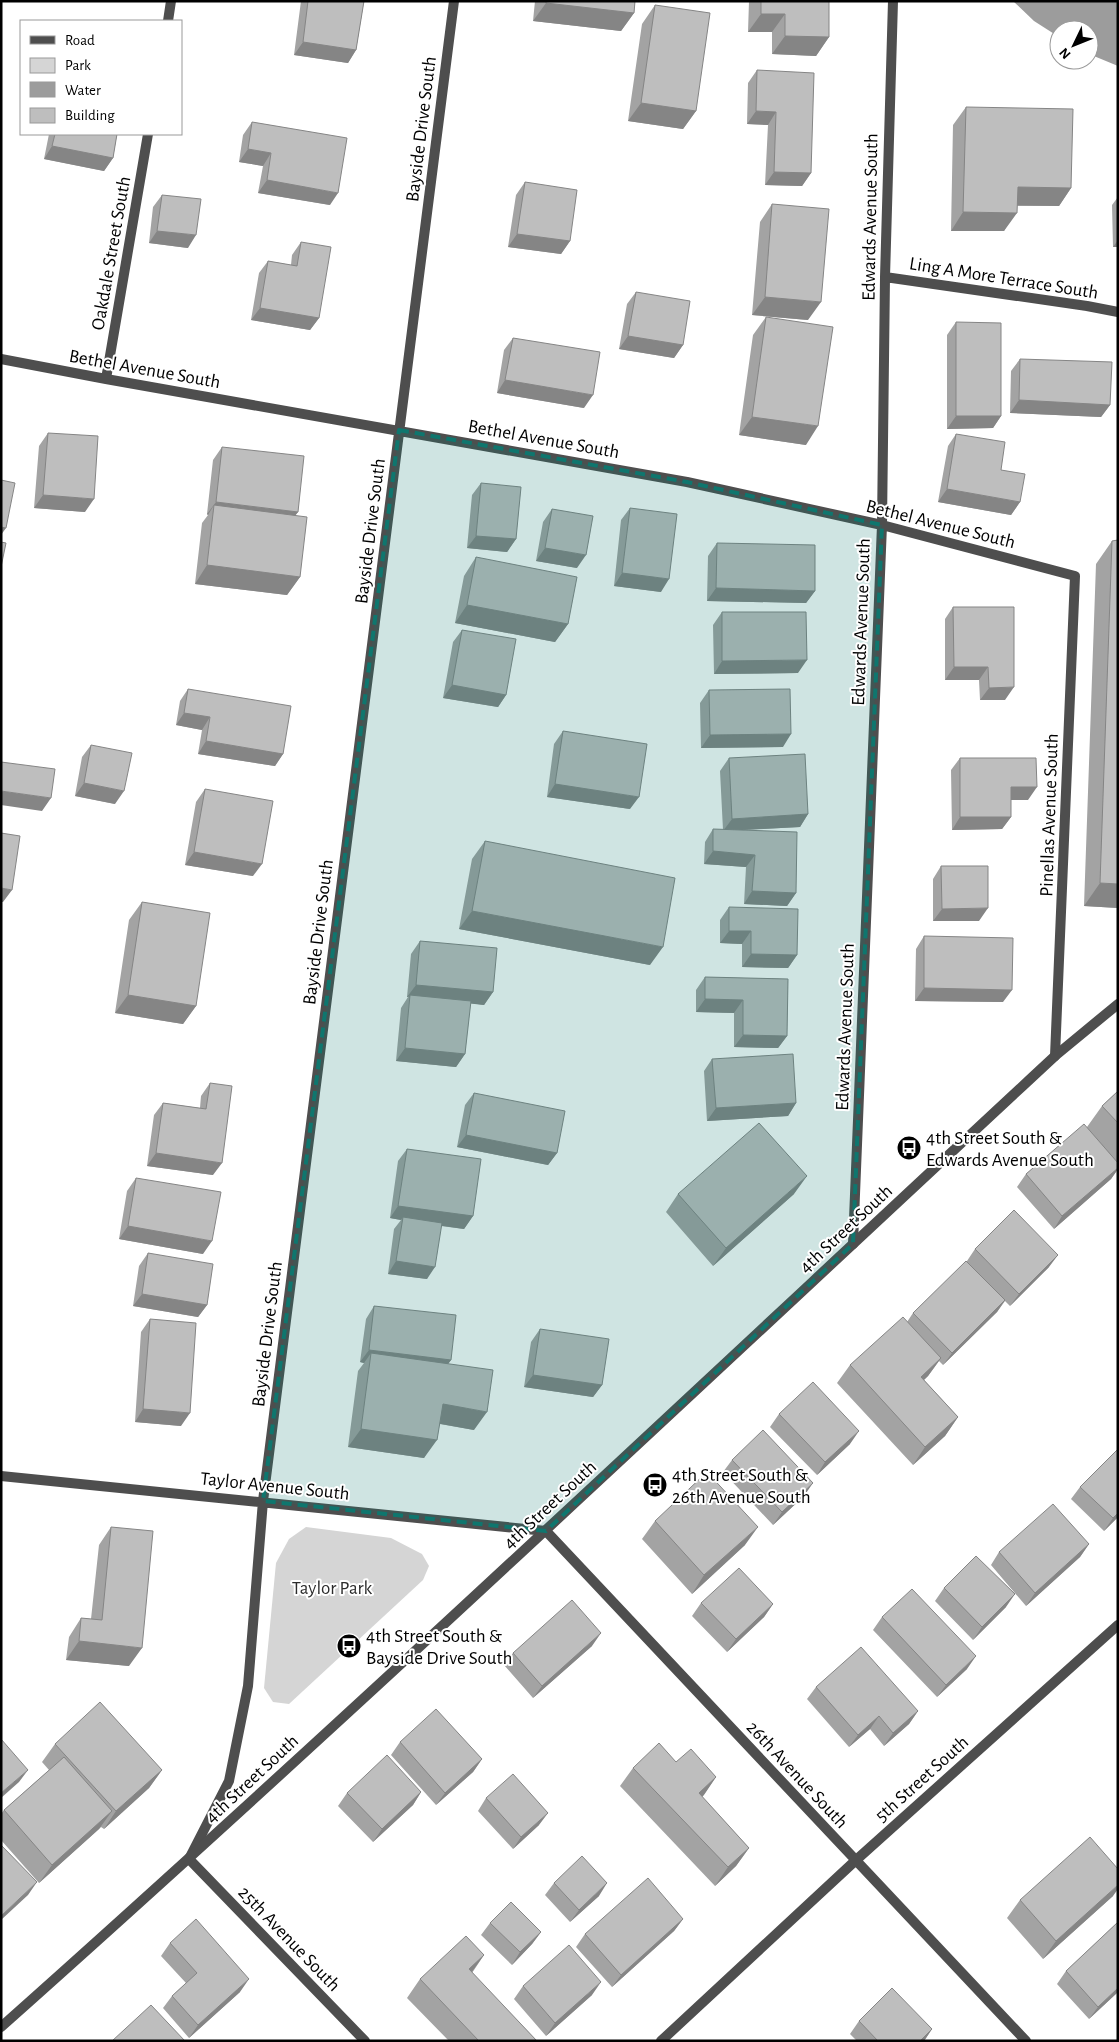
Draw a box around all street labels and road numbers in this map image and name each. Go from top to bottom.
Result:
street label: Bayside Drive South [403,55,440,203]
street label: Edwards Avenue South [860,133,881,301]
street label: Oakdale Street South [89,175,134,332]
street label: Ling A More Terrace South [908,254,1100,303]
street label: Bethel Avenue South [68,347,222,392]
street label: Bethel Avenue South [467,417,621,462]
street label: Bayside Drive South [352,457,389,605]
street label: Bethel Avenue South [864,497,1017,552]
street label: Edwards Avenue South [849,538,874,706]
street label: Pinellas Avenue South [1037,733,1062,897]
street label: Bayside Drive South [300,858,337,1006]
street label: Edwards Avenue South [833,943,858,1111]
street label: 4th Street South [796,1181,896,1277]
street label: Bayside Drive South [249,1260,286,1408]
street label: 4th Street South [500,1457,600,1553]
street label: Taylor Avenue South [199,1469,350,1504]
street label: 26th Avenue South [743,1718,851,1832]
street label: 4th Street South [202,1731,302,1827]
street label: 5th Street South [872,1732,972,1826]
street label: 25th Avenue South [234,1883,344,1995]

